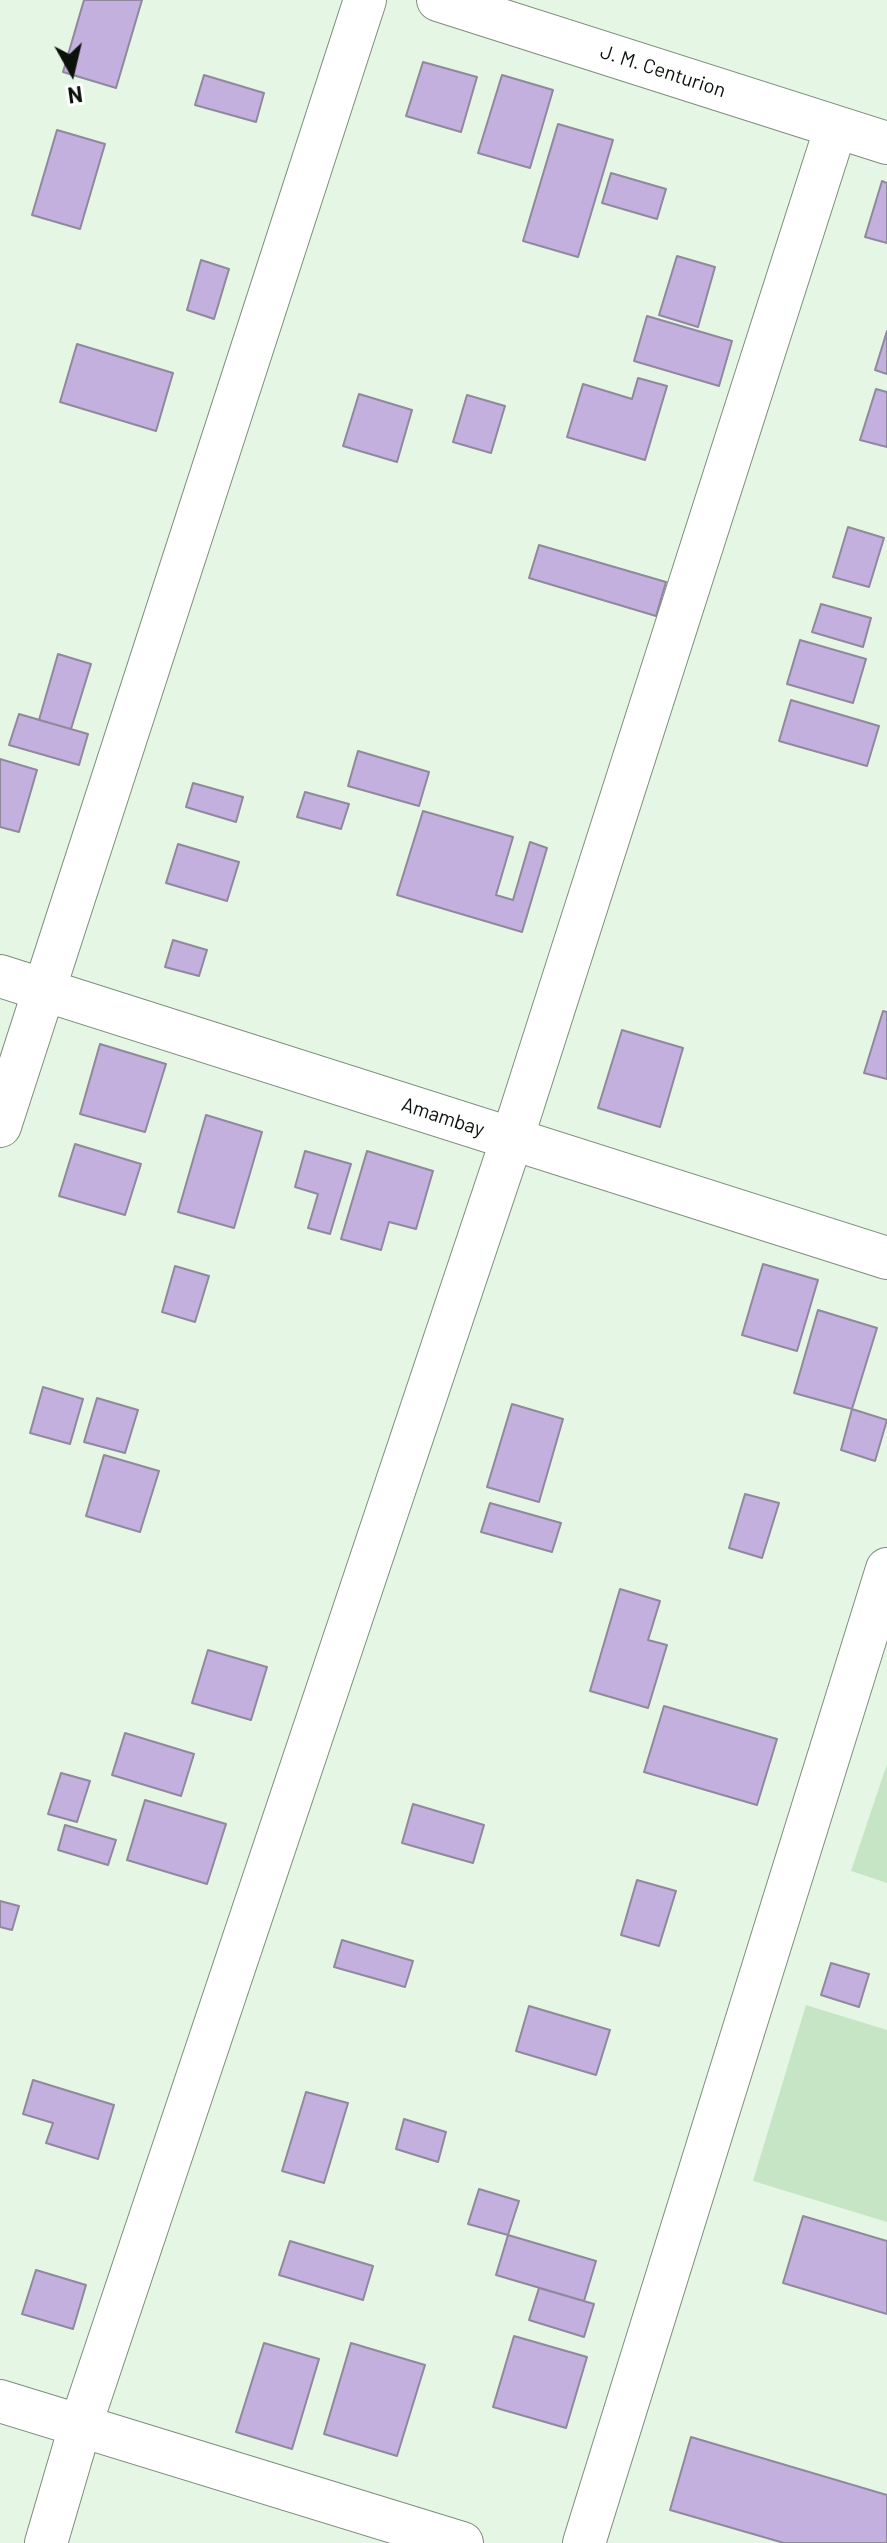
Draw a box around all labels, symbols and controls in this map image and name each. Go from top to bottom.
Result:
north arrow [32,32,112,112]
street label: J. M. Centurion [597,39,729,103]
text: N [66,82,84,110]
street label: Amambay [399,1092,487,1142]

